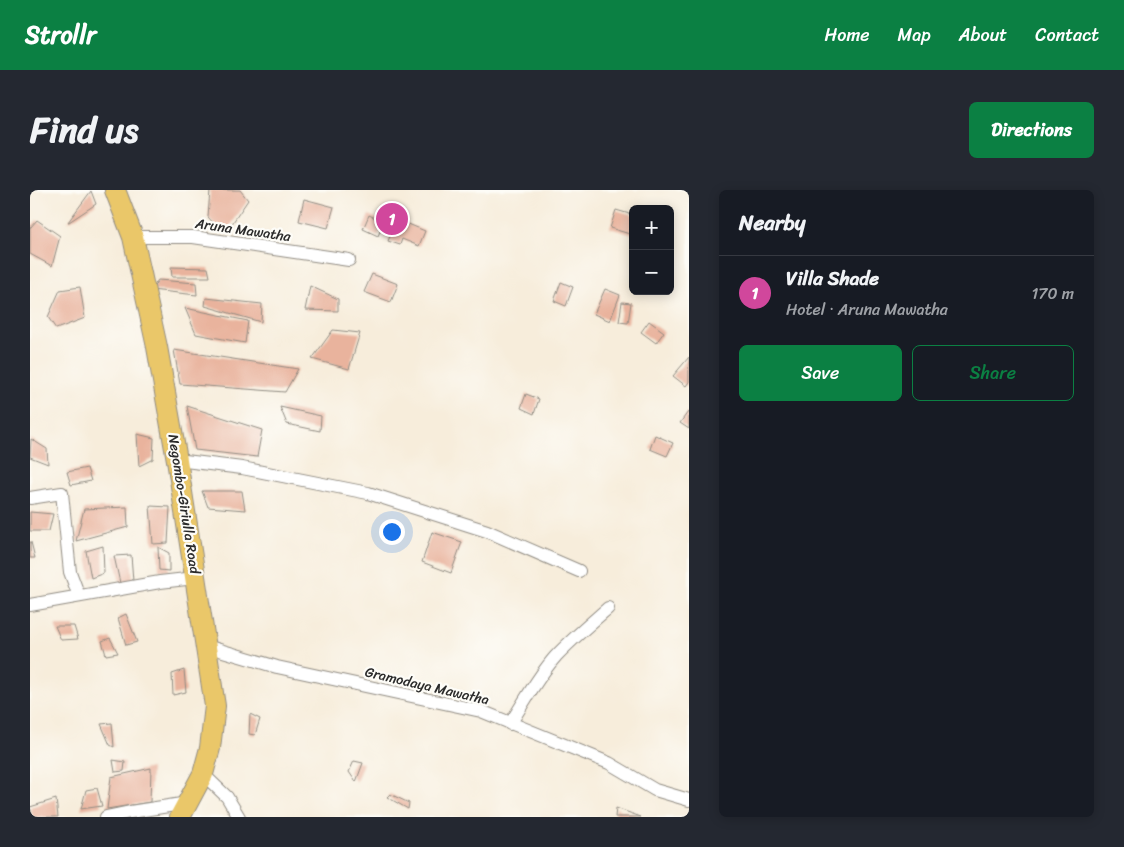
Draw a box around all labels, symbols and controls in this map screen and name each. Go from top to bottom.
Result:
text: Strollr [25,14,96,56]
text: Home [825,19,870,51]
text: Map [898,19,931,51]
text: About [959,19,1007,51]
text: Contact [1035,19,1099,51]
text: Find us [30,99,138,161]
button: Directions [969,102,1094,158]
pin: 1 [376,200,408,238]
text: Nearby [739,204,805,242]
map controls [629,205,674,295]
button: + [629,205,674,250]
street label: Aruna Mawatha [193,211,293,249]
button: − [629,250,674,295]
text: Villa Shade [786,262,879,295]
text: 1 [752,279,758,308]
text: 170 m [1031,279,1074,308]
text: Hotel · Aruna Mawatha [786,295,948,324]
button: Save [739,345,902,401]
button: Share [912,345,1074,401]
street label: Negombo-Giriulla Road [161,432,208,577]
your location [379,519,405,545]
street label: Gramodaya Mawatha [362,660,492,712]

